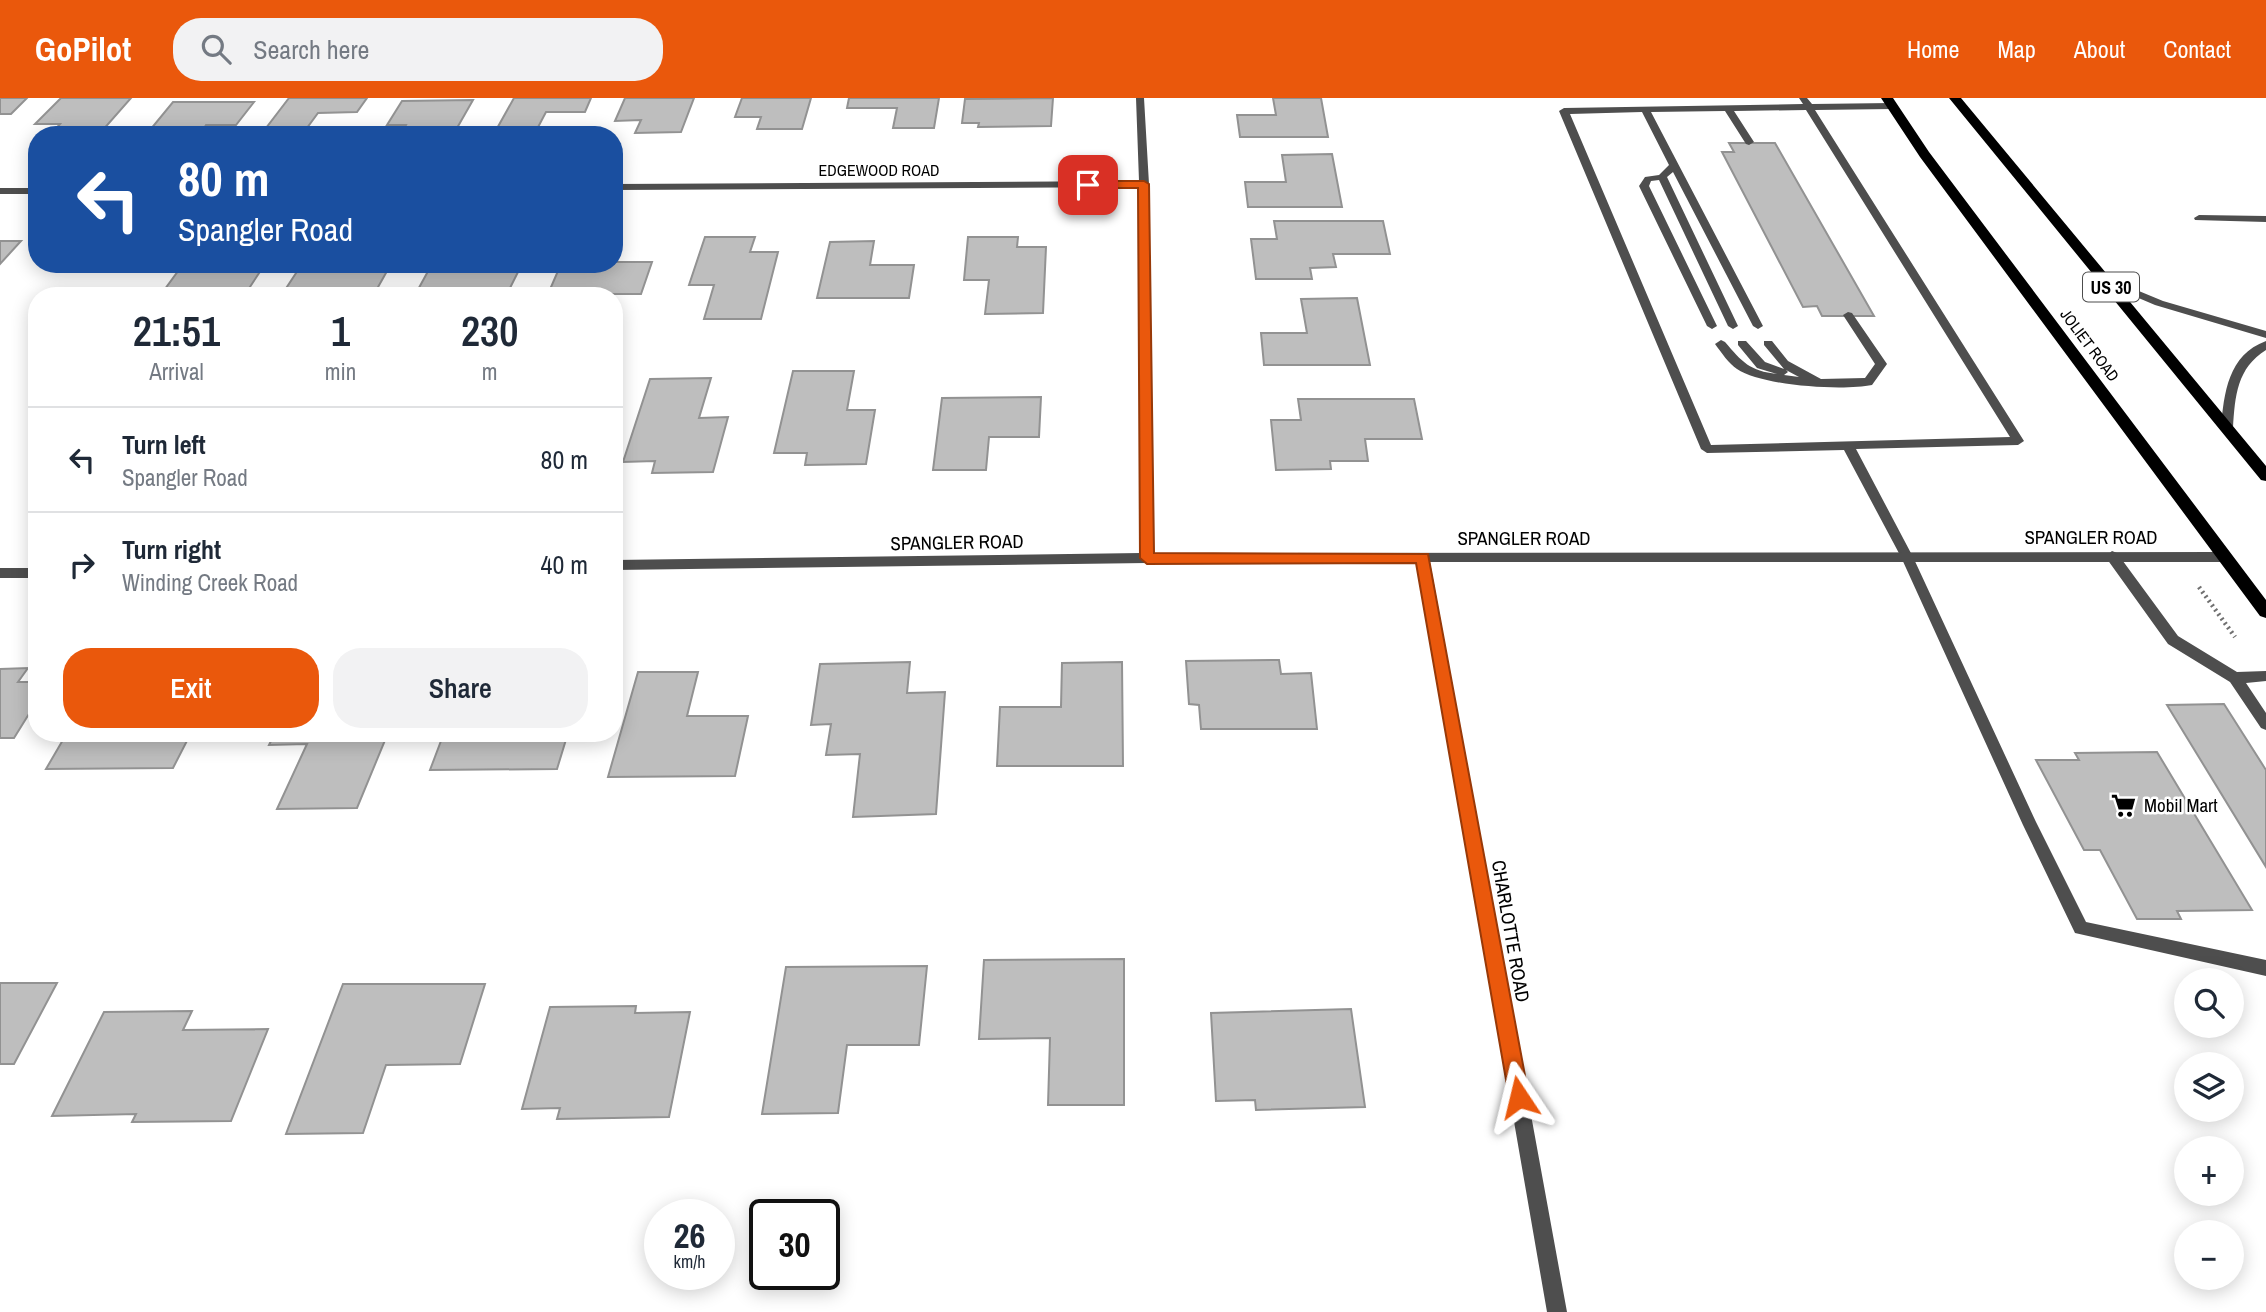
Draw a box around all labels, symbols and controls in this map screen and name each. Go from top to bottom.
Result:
search box [173,18,663,81]
text: GoPilot [35,27,131,71]
icon: search [197,30,235,68]
text: Search here [253,32,369,67]
text: Home [1907,33,1959,65]
text: Map [1997,33,2036,65]
text: About [2074,33,2125,65]
text: Contact [2163,33,2231,65]
text: 80 m [178,145,270,211]
icon: left [63,154,154,245]
pin [1058,155,1118,215]
street label: EDGEWOOD ROAD [818,159,940,181]
icon: arrive [1069,166,1107,204]
text: Spangler Road [178,208,353,251]
road number: US 30 [2083,272,2139,302]
text: 21:51 [133,303,220,359]
text: 1 [331,303,350,359]
text: 230 [461,303,518,359]
street label: JOLIET ROAD [2055,304,2125,386]
text: Arrival [149,356,204,387]
text: min [325,356,356,387]
text: m [482,356,497,387]
text: Turn left [122,427,206,462]
icon: left [63,441,101,479]
text: 80 m [541,442,588,477]
text: Spangler Road [122,462,248,493]
street label: SPANGLER ROAD [2024,524,2158,550]
street label: SPANGLER ROAD [1457,525,1591,551]
street label: SPANGLER ROAD [890,528,1024,556]
text: Turn right [122,532,221,567]
icon: right [63,546,101,584]
text: 40 m [541,547,588,582]
text: Winding Creek Road [122,567,298,598]
button: Exit [63,648,319,728]
button: Share [333,648,588,728]
supermarket icon: Mobil Mart [2110,791,2138,819]
place label: Mobil Mart [2144,792,2218,818]
street label: CHARLOTTE ROAD [1486,858,1536,1004]
map controls [2174,968,2244,1290]
button: search [2174,968,2244,1038]
button: layers [2174,1052,2244,1122]
position arrow [1482,1060,1556,1134]
button: + [2174,1136,2244,1206]
speed limit sign: 30 [749,1199,840,1290]
text: 26 [674,1212,705,1259]
button: − [2174,1220,2244,1290]
text: km/h [674,1249,706,1274]

